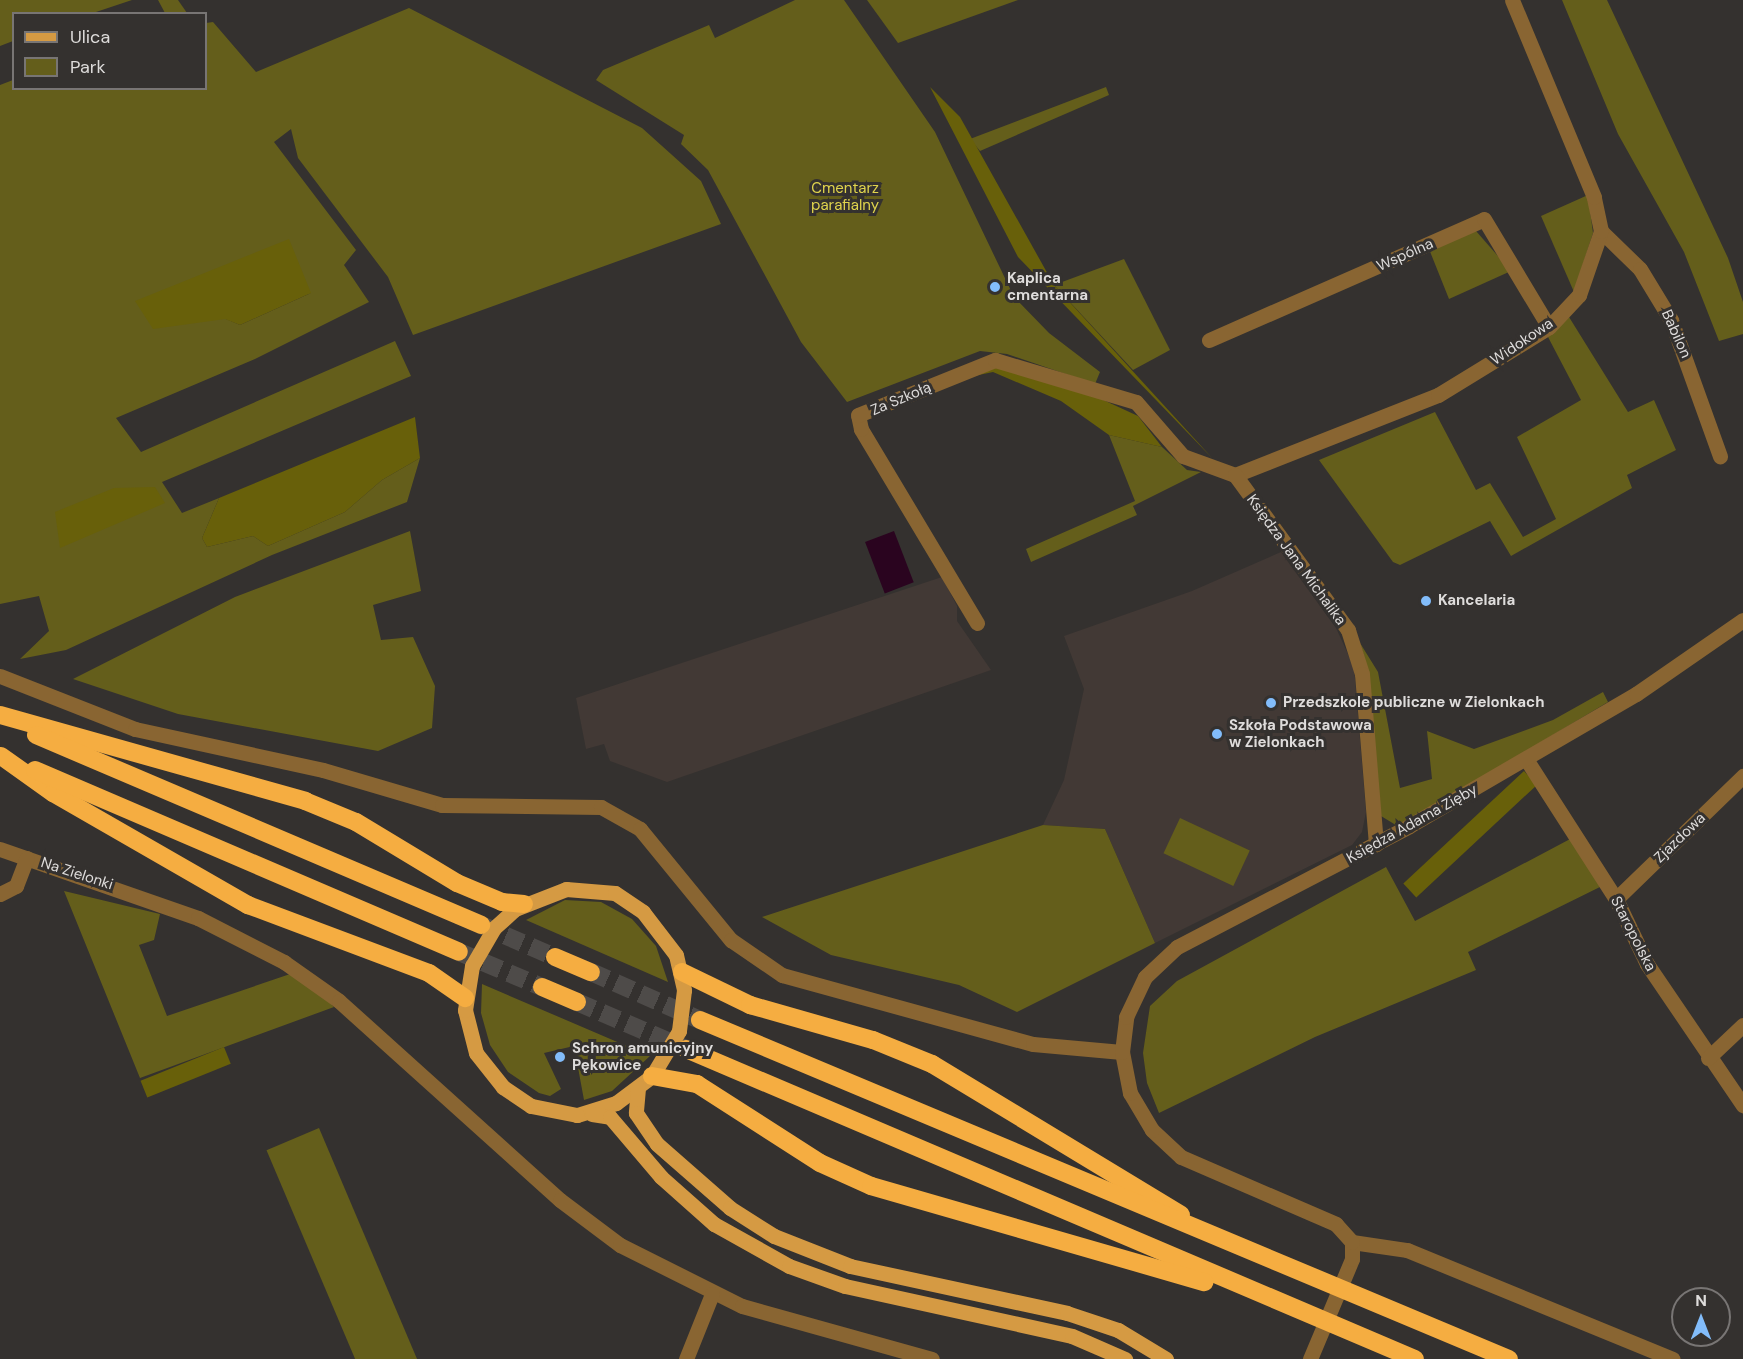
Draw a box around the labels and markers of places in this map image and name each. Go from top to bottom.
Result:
place label: Kaplica cmentarna [1007,269,1088,304]
marker: Kaplica cmentarna [988,280,1002,294]
place label: Kancelaria [1438,592,1515,610]
marker: Kancelaria [1419,594,1433,608]
place label: Przedszkole publiczne w Zielonkach [1283,694,1544,712]
marker: Przedszkole publiczne w Zielonkach [1264,696,1278,710]
place label: Szkoła Podstawowa w Zielonkach [1229,716,1372,751]
marker: Szkoła Podstawowa w Zielonkach [1210,727,1224,741]
place label: Schron amunicyjny Pękowice [572,1039,713,1074]
marker: Schron amunicyjny Pękowice [553,1050,567,1064]

